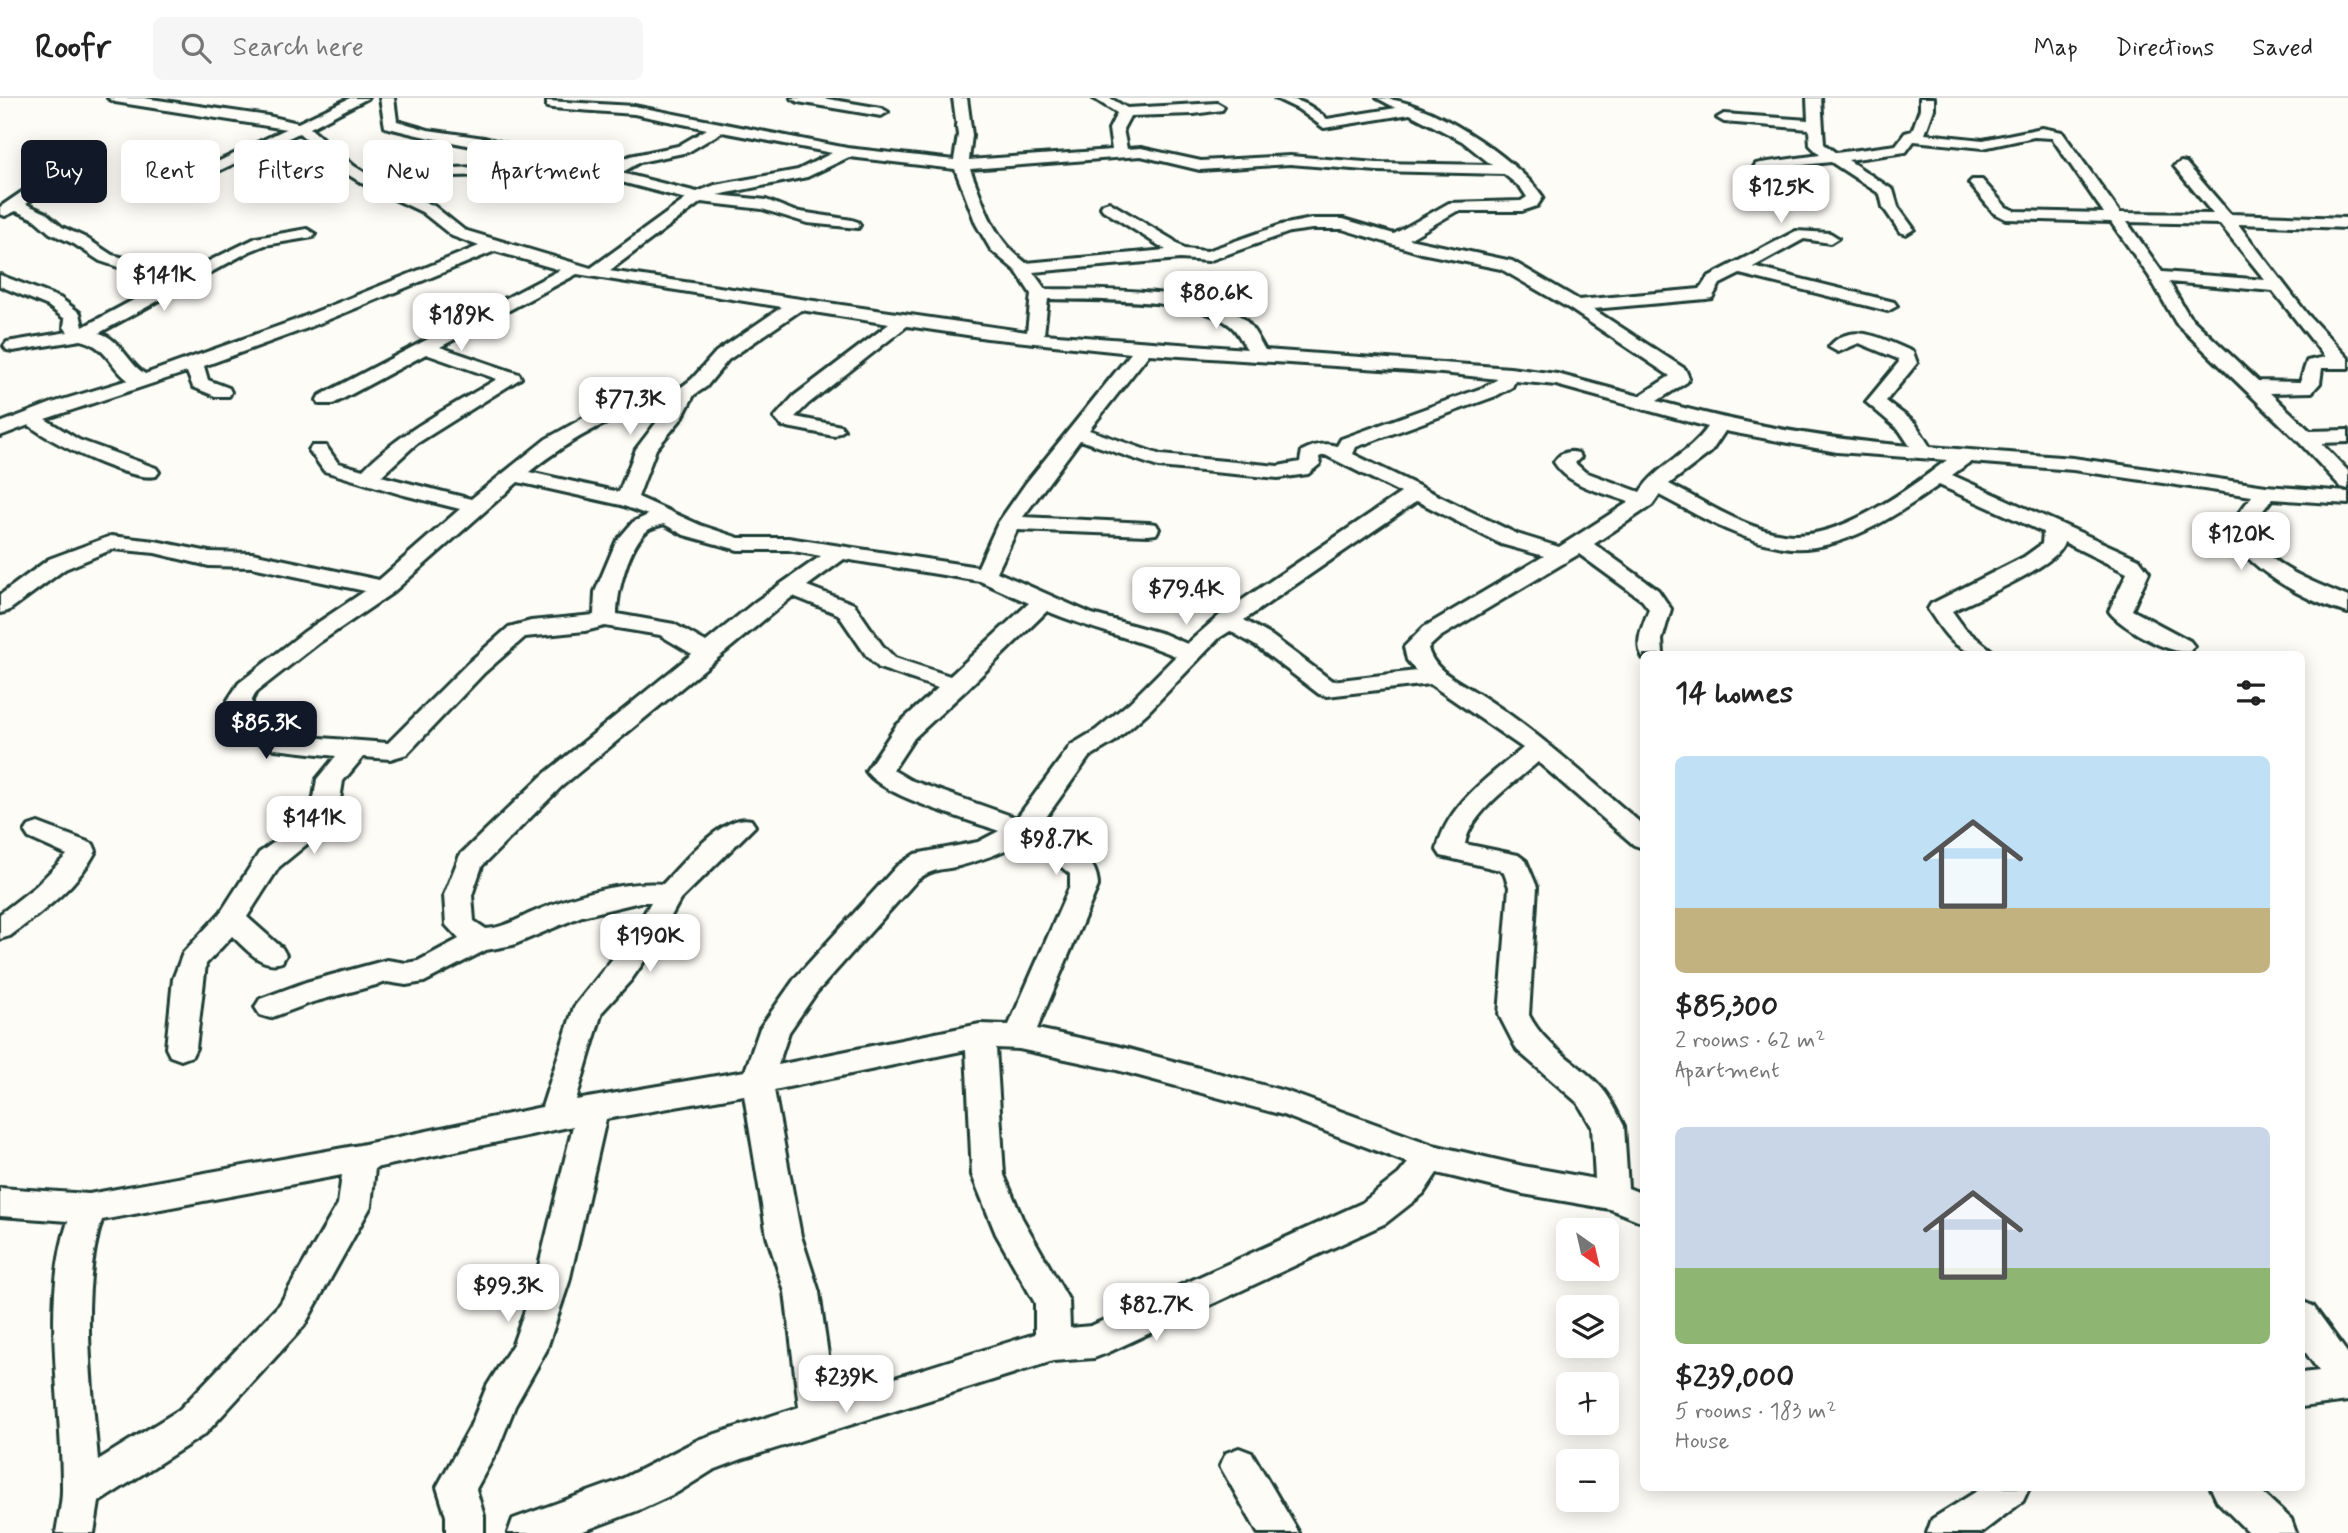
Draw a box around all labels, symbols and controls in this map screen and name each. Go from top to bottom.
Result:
search box [153,17,643,80]
text: Roofr [35,26,111,70]
icon: search [177,29,215,67]
text: Search here [233,31,364,65]
text: Map [2034,33,2078,64]
text: Directions [2116,33,2214,64]
text: Saved [2252,33,2313,64]
chip: Buy [21,140,107,203]
chip: Rent [121,140,220,203]
chip: Filters [234,140,349,203]
chip: New [363,140,453,203]
chip: Apartment [467,140,624,203]
pin: $125K [1732,166,1830,225]
text: $125K [1749,173,1813,203]
pin: $141K [115,254,213,313]
text: $141K [133,261,195,291]
pin: $80.6K [1159,272,1273,331]
text: $80.6K [1180,279,1252,309]
pin: $189K [412,294,510,353]
text: $189K [429,301,493,331]
pin: $77.3K [573,378,687,437]
text: $77.3K [595,385,665,415]
pin: $120K [2192,512,2290,572]
text: $120K [2208,520,2274,550]
pin: $79.4K [1129,568,1243,627]
text: $79.4K [1148,575,1224,605]
text: 14 homes [1675,674,1793,713]
icon: filters [2232,674,2270,712]
pin: $85.3K [209,702,323,761]
text: $85.3K [231,709,301,739]
pin: $141K [265,796,363,856]
icon: home [1910,801,2036,927]
text: $141K [283,804,345,834]
pin: $98.7K [999,818,1113,877]
text: $98.7K [1020,825,1092,855]
pin: $190K [601,914,699,974]
text: $190K [616,922,684,952]
text: $85,300 [1675,987,1778,1026]
text: 2 rooms · 62 m² [1675,1026,1826,1056]
text: Apartment [1675,1056,1780,1086]
icon: home [1910,1172,2036,1298]
north arrow [1556,1218,1619,1281]
map controls [1556,1218,1619,1512]
pin: $99.3K [451,1264,565,1324]
text: $99.3K [473,1272,543,1302]
pin: $82.7K [1099,1284,1213,1343]
text: $82.7K [1119,1291,1193,1321]
button: layers [1556,1295,1619,1358]
pin: $239K [797,1356,895,1415]
text: $239,000 [1675,1358,1794,1397]
text: $239K [815,1363,877,1393]
button: + [1556,1372,1619,1435]
text: 5 rooms · 183 m² [1675,1397,1836,1427]
text: House [1675,1427,1729,1457]
button: − [1556,1449,1619,1512]

